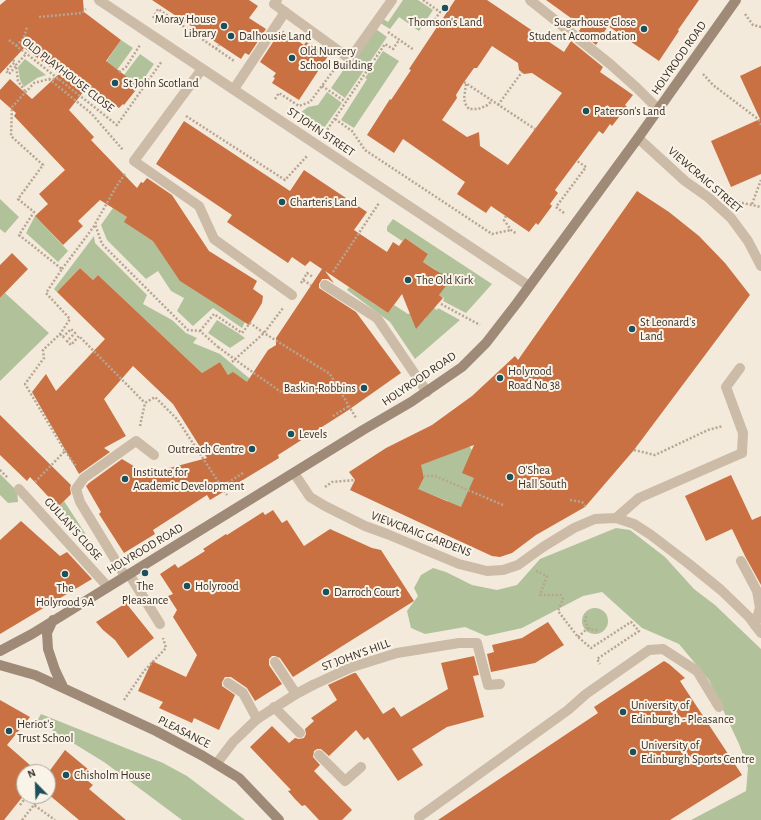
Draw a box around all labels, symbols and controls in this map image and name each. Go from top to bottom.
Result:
marker: Thomson's Land [440,3,450,13]
place label: Moray House Library [155,12,216,40]
place label: Thomson's Land [408,15,482,29]
place label: Sugarhouse Close Student Accomodation [529,15,636,43]
street label: HOLYROOD ROAD [648,18,710,98]
marker: Moray House Library [219,21,229,31]
marker: Sugarhouse Close Student Accomodation [639,24,649,34]
place label: Dalhousie Land [239,29,311,43]
marker: Dalhousie Land [226,31,236,41]
street label: OLD PLAYHOUSE CLOSE [19,35,117,115]
place label: Old Nursery School Building [300,44,373,72]
marker: Old Nursery School Building [287,53,297,63]
place label: St John Scotland [123,76,199,90]
marker: St John Scotland [110,78,120,88]
street label: ST JOHN STREET [285,104,357,160]
place label: Paterson's Land [594,104,665,118]
marker: Paterson's Land [581,106,591,116]
street label: VIEWCRAIG STREET [665,144,745,216]
place label: Charteris Land [290,195,357,209]
marker: Charteris Land [277,197,287,207]
place label: The Old Kirk [416,273,473,287]
marker: The Old Kirk [403,275,413,285]
place label: St Leonard's Land [640,315,696,343]
marker: St Leonard's Land [627,324,637,334]
street label: HOLYROOD ROAD [379,349,459,409]
place label: Holyrood Road No 38 [508,364,560,392]
marker: Holyrood Road No 38 [495,373,505,383]
place label: Baskin-Robbins [284,381,356,395]
marker: Baskin-Robbins [359,383,369,393]
place label: Levels [299,427,327,441]
marker: Levels [286,429,296,439]
place label: Outreach Centre [168,442,244,456]
marker: Outreach Centre [247,444,257,454]
place label: O'Shea Hall South [518,463,567,491]
place label: Institute for Academic Development [133,465,244,493]
marker: O'Shea Hall South [505,472,515,482]
marker: Institute for Academic Development [120,474,130,484]
street label: GULLAN'S CLOSE [41,495,105,563]
street label: VIEWCRAIG GARDENS [369,508,473,560]
street label: HOLYROOD ROAD [104,521,186,577]
marker: The Pleasance [140,568,150,578]
marker: The Holyrood 9A [60,569,70,579]
place label: The Pleasance [122,579,168,607]
place label: Holyrood [195,579,239,593]
place label: The Holyrood 9A [36,581,94,609]
marker: Holyrood [182,581,192,591]
place label: Darroch Court [334,585,399,599]
marker: Darroch Court [321,587,331,597]
street label: ST JOHN'S HILL [320,636,392,674]
place label: University of Edinburgh - Pleasance [631,698,734,726]
marker: University of Edinburgh - Pleasance [618,707,628,717]
street label: PLEASANCE [156,713,212,751]
place label: Heriot's Trust School [17,717,73,745]
marker: Heriot's Trust School [4,726,14,736]
place label: University of Edinburgh Sports Centre [641,738,755,766]
marker: University of Edinburgh Sports Centre [628,747,638,757]
north arrow [16,764,56,804]
text: N [26,767,37,780]
place label: Chisholm House [74,768,150,782]
marker: Chisholm House [61,770,71,780]

